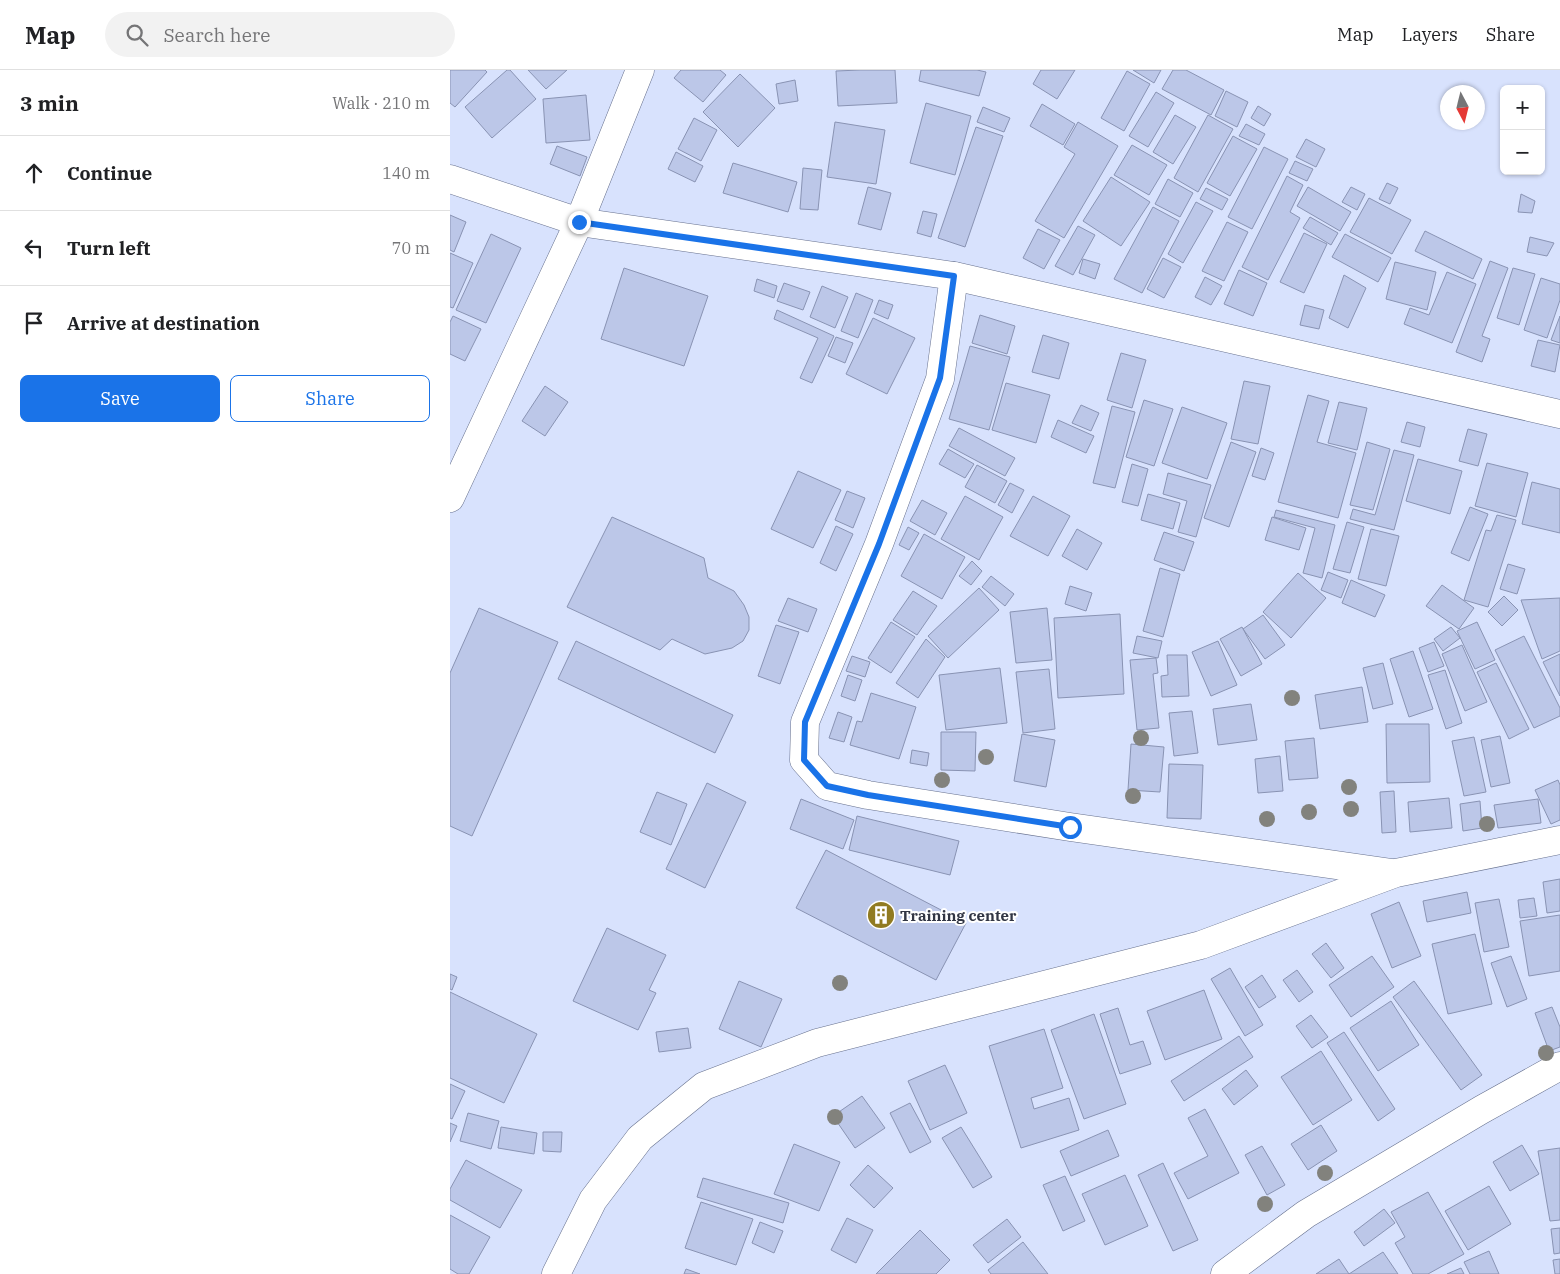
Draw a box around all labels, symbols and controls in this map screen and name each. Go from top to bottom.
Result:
search box [105,12,455,57]
text: Map [25,19,75,51]
icon: search [123,21,151,49]
text: Search here [163,23,270,47]
text: Map [1337,23,1374,46]
text: Layers [1402,23,1458,46]
text: Share [1486,23,1535,46]
north arrow [1440,85,1485,130]
map controls [1500,85,1545,175]
button: + [1500,85,1545,130]
text: 3 min [20,89,79,117]
text: Walk · 210 m [332,93,430,113]
button: − [1500,130,1545,175]
icon: ahead [20,159,48,187]
text: Continue [67,161,152,185]
text: 140 m [382,163,430,183]
route end [568,211,591,234]
icon: left [20,234,48,262]
text: Turn left [67,236,150,260]
text: 70 m [392,238,430,258]
icon: arrive [20,309,48,337]
text: Arrive at destination [67,311,260,335]
button: Save [20,375,220,422]
button: Share [230,375,430,422]
route start [1059,816,1082,839]
building icon: Training center [866,900,896,930]
place label: Training center [900,906,1017,925]

